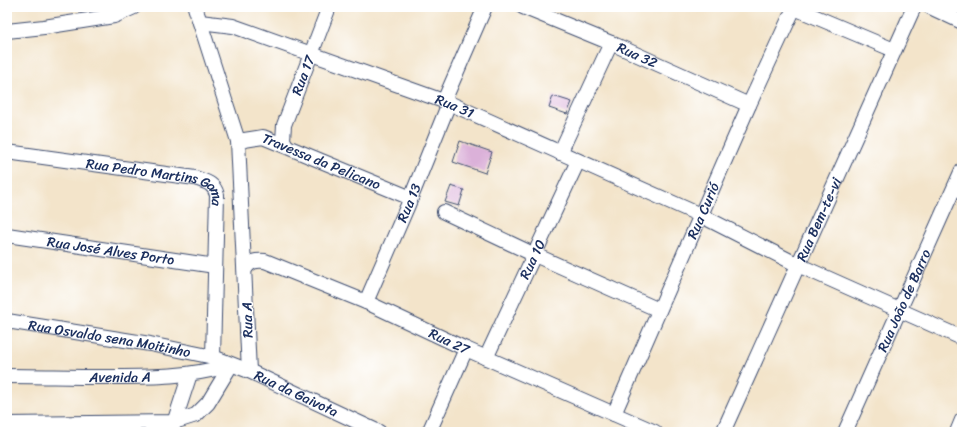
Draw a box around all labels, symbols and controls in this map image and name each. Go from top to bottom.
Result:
street label: Rua 32 [613,35,662,75]
street label: Rua 17 [284,51,323,99]
street label: Rua 31 [432,87,478,126]
street label: Travessa da Pelicano [258,126,385,197]
street label: Rua Pedro Martins Gama [84,151,230,207]
street label: Rua Bem-te-vi [789,173,849,266]
street label: Rua Curió [680,178,727,243]
street label: Rua 13 [390,179,429,227]
street label: Rua José Alves Porto [45,229,176,273]
street label: Rua 10 [512,235,553,284]
street label: Rua João de Barro [870,245,938,356]
street label: Rua A [234,302,261,338]
street label: Rua Osvaldo sena Moitinho [27,313,193,365]
street label: Rua 27 [424,321,475,362]
street label: Rua da Gaivota [250,363,342,424]
street label: Avenida A [88,365,151,390]

